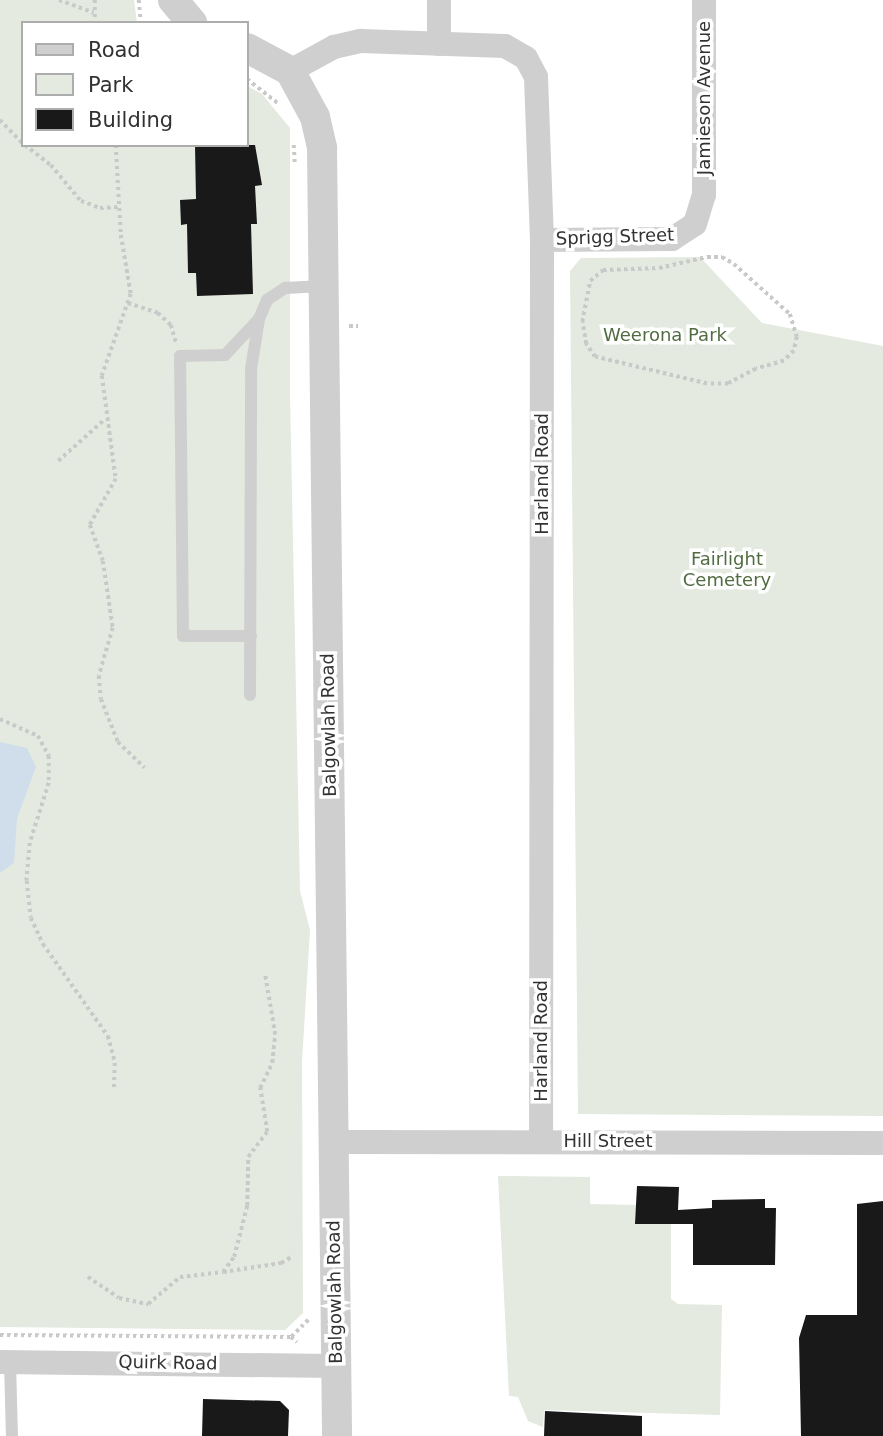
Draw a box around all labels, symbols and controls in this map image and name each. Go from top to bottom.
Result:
legend [21,21,248,147]
street label: Jamieson Avenue [693,21,715,175]
text: Road [88,38,141,62]
text: Park [88,73,133,97]
text: Building [88,108,173,132]
street label: Sprigg Street [555,224,675,250]
park label: Weerona Park [603,324,727,346]
street label: Harland Road [531,413,553,535]
park label: Fairlight Cemetery [683,549,771,592]
street label: Balgowlah Road [317,653,341,797]
street label: Harland Road [530,980,552,1102]
street label: Hill Street [564,1130,652,1152]
street label: Balgowlah Road [323,1220,347,1364]
street label: Quirk Road [118,1351,218,1375]

